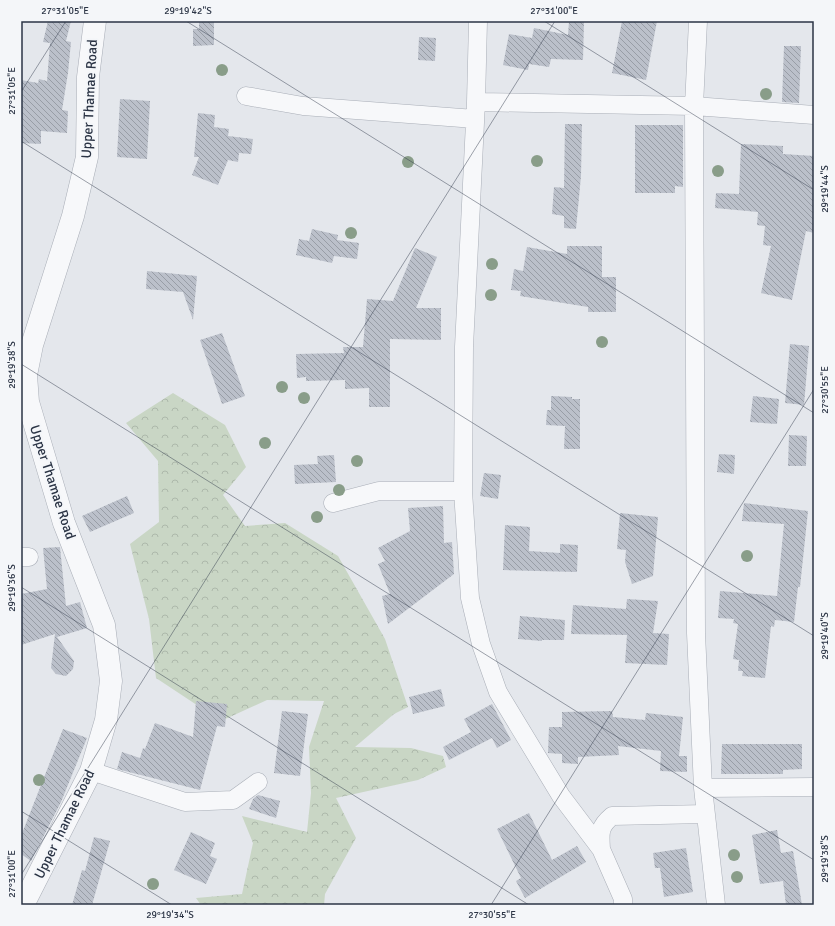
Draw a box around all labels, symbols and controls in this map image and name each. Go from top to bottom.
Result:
text: 27°31'05"E [41,5,89,17]
text: 29°19'42"S [164,5,212,17]
text: 27°31'00"E [530,5,578,17]
street label: Upper Thamae Road [78,39,101,159]
text: 27°31'05"E [6,67,18,115]
text: 29°19'44"S [819,165,831,213]
text: 29°19'38"S [6,341,18,389]
text: 27°30'55"E [819,366,831,414]
street label: Upper Thamae Road [26,423,79,542]
text: 29°19'36"S [6,564,18,612]
text: 29°19'40"S [819,612,831,660]
street label: Upper Thamae Road [31,767,98,882]
text: 29°19'38"S [819,835,831,883]
text: 27°31'00"E [6,850,18,898]
text: 29°19'34"S [146,909,194,921]
text: 27°30'55"E [468,909,516,921]

